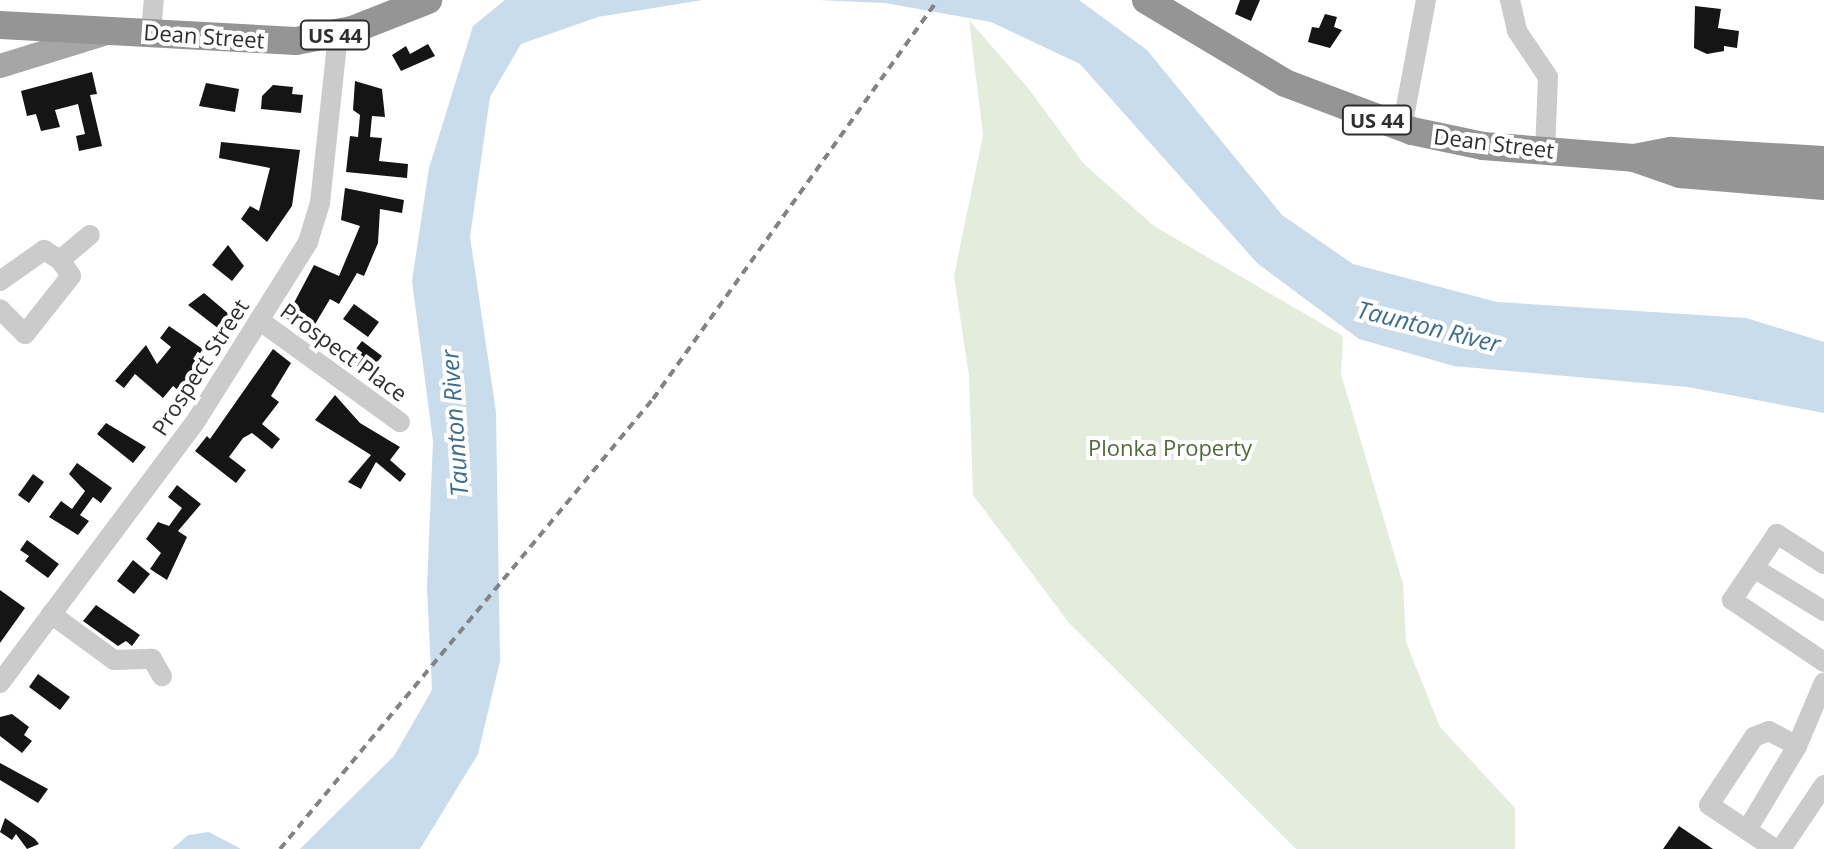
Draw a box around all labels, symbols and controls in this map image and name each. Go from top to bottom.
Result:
street label: Dean Street [143,19,265,53]
road number: US 44 [299,19,371,51]
road number: US 44 [1341,104,1413,136]
street label: Dean Street [1432,123,1556,163]
street label: Prospect Street [146,294,254,440]
water label: Taunton River [1354,294,1504,358]
street label: Prospect Place [276,297,412,407]
water label: Taunton River [435,349,473,497]
park label: Plonka Property [1088,435,1252,461]

